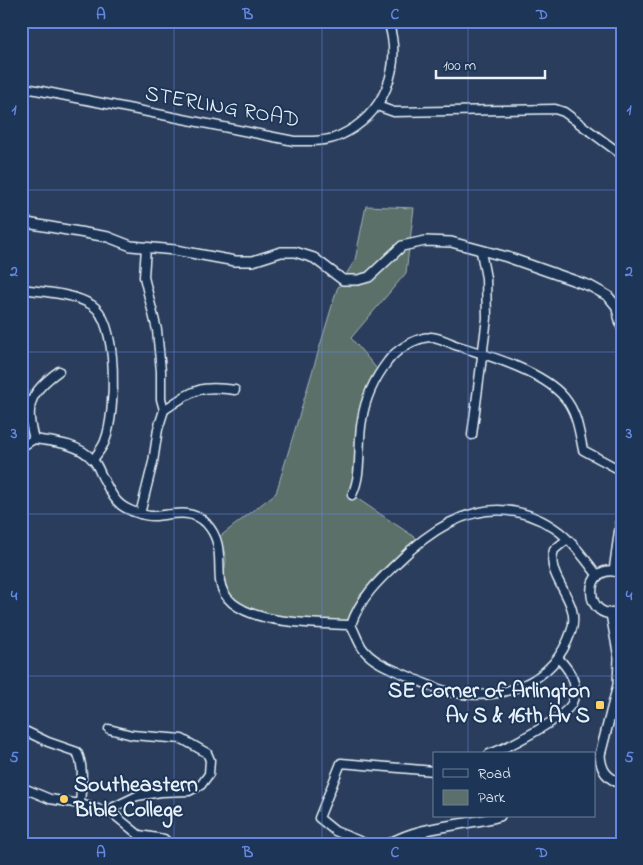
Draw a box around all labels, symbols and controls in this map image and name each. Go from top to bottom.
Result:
text: A [96,3,106,27]
text: B [242,3,254,27]
text: C [391,3,400,27]
text: D [535,3,548,27]
scale bar [436,48,544,80]
text: 100 m [443,55,476,77]
street label: STERLING ROAD [142,79,302,137]
text: 1 [11,98,17,122]
text: 1 [626,98,632,122]
text: 2 [9,260,18,284]
text: 2 [624,260,633,284]
text: 3 [10,422,18,446]
text: 3 [625,422,633,446]
text: 4 [10,584,18,608]
text: 4 [625,584,633,608]
place label: SE Corner of Arlington Av S & 16th Av S [388,676,590,733]
marker: SE Corner of Arlington Av S & 16th Av S [594,699,606,711]
text: 5 [9,746,19,770]
text: 5 [624,746,634,770]
legend [433,752,596,818]
text: Road [478,763,511,785]
place label: Southeastern Bible College [73,770,198,828]
text: Park [478,787,506,809]
marker: Southeastern Bible College [58,793,70,805]
text: A [96,841,106,865]
text: B [242,841,254,865]
text: C [391,841,400,865]
text: D [535,841,548,865]

